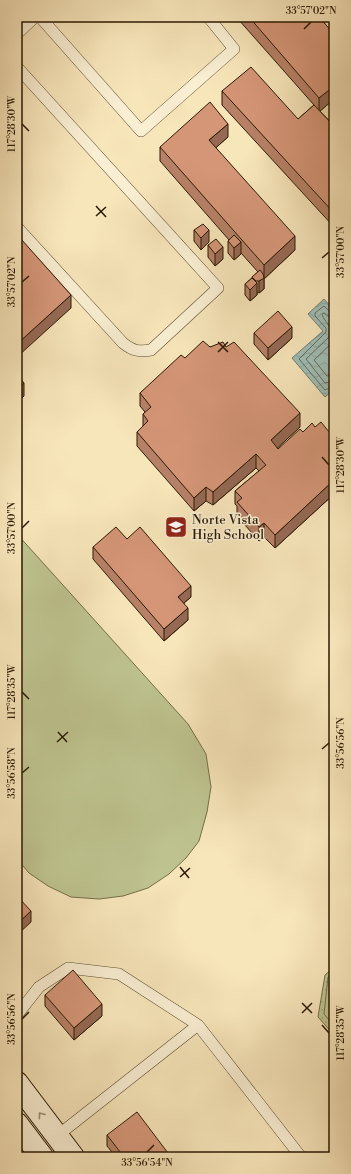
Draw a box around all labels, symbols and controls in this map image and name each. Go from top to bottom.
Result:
text: 33°57'02"N [286,5,337,17]
text: 117°28'30"W [6,95,18,152]
text: 33°57'00"N [335,226,347,278]
text: 33°57'02"N [6,256,18,307]
text: 117°28'30"W [335,436,347,493]
text: 33°57'00"N [6,502,18,554]
place label: Norte Vista High School [192,512,264,543]
school or university icon: Norte Vista High School [163,514,189,540]
text: 117°28'35"W [6,663,18,720]
text: 33°56'56"N [335,717,347,769]
text: 33°56'58"N [6,747,18,799]
text: 33°56'56"N [6,993,18,1045]
text: 117°28'35"W [335,1004,347,1061]
one-way arrow [39,1112,46,1119]
text: 33°56'54"N [121,1157,173,1169]

